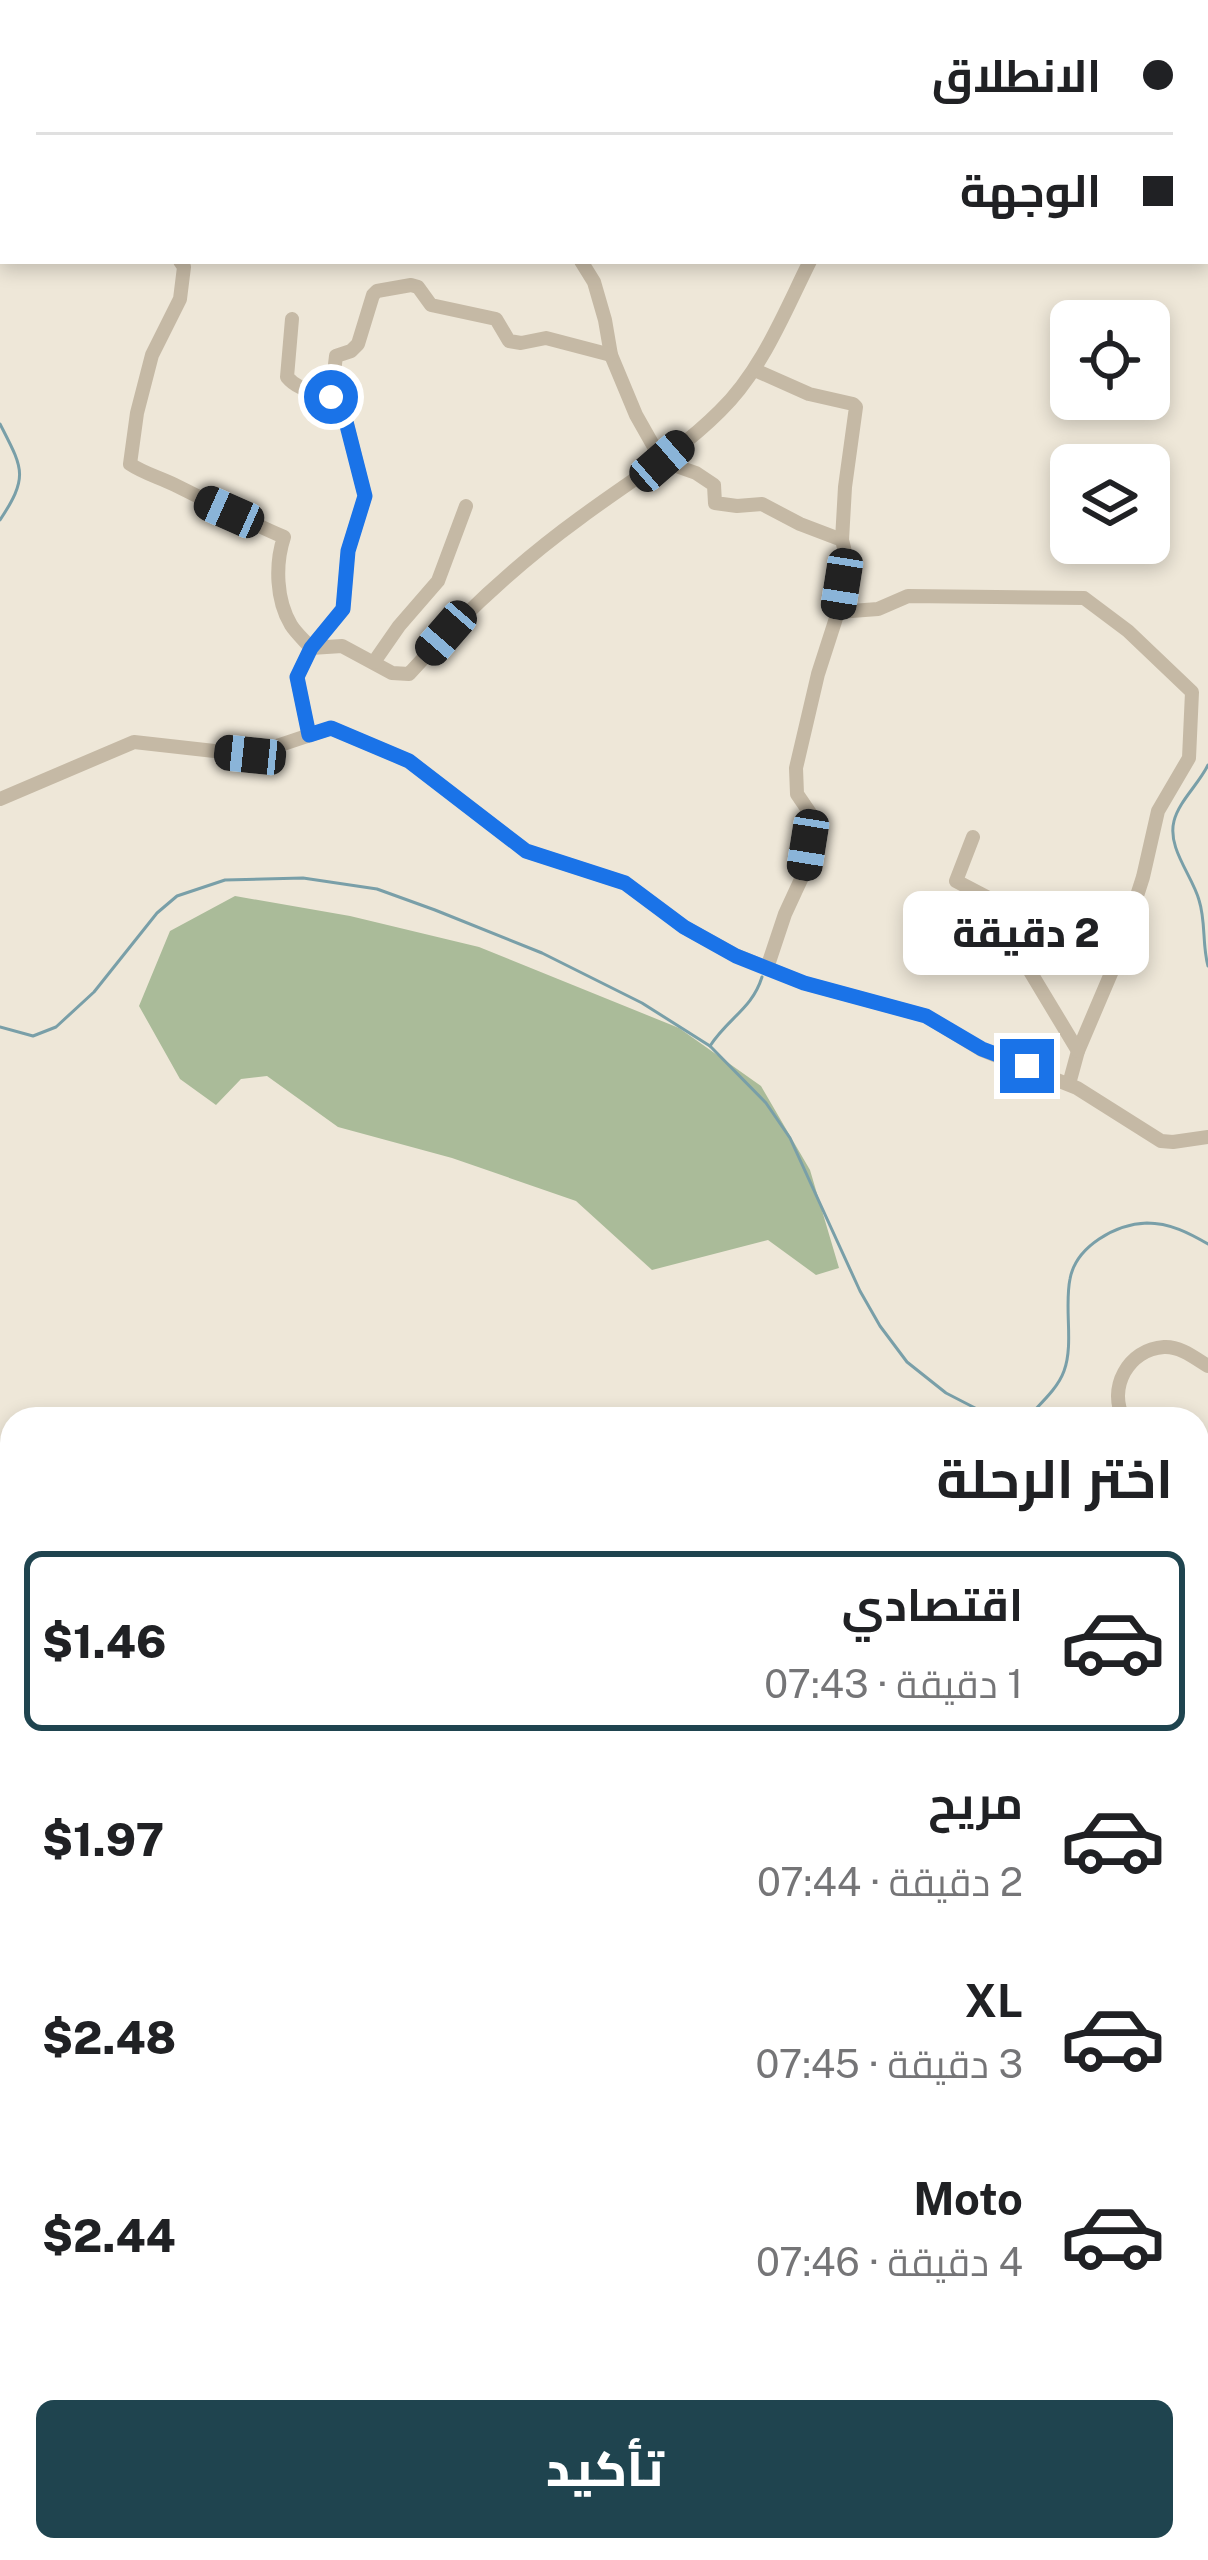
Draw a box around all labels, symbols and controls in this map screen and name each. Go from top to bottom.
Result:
text: الانطلاق [932,49,1101,102]
text: الوجهة [960,164,1101,217]
map controls [1050,300,1170,564]
button: locate [1050,300,1170,420]
route start [304,370,358,424]
car [623,424,701,498]
button: layers [1050,444,1170,564]
car [189,481,269,543]
car [819,546,865,622]
car [409,594,483,672]
car [212,733,288,777]
car [785,807,831,883]
callout: 2 دقيقة [904,892,1150,976]
text: 2 دقيقة [952,910,1100,956]
route end [1000,1039,1054,1093]
text: اختر الرحلة [936,1447,1173,1510]
text: اقتصادي [842,1578,1023,1631]
icon: car [1059,1587,1167,1695]
text: $1.46 [42,1615,166,1668]
text: 1 دقيقة · 07:43 [764,1661,1023,1707]
text: مريح [928,1776,1023,1829]
icon: car [1059,1785,1167,1893]
text: $1.97 [42,1813,164,1866]
text: 2 دقيقة · 07:44 [757,1859,1023,1905]
text: XL [965,1974,1023,2027]
icon: car [1059,1983,1167,2091]
text: $2.48 [42,2011,176,2064]
text: 3 دقيقة · 07:45 [756,2041,1023,2087]
text: Moto [913,2172,1023,2225]
icon: car [1059,2181,1167,2289]
text: $2.44 [42,2209,176,2262]
text: 4 دقيقة · 07:46 [756,2239,1023,2285]
button: تأكيد [36,2400,1173,2538]

